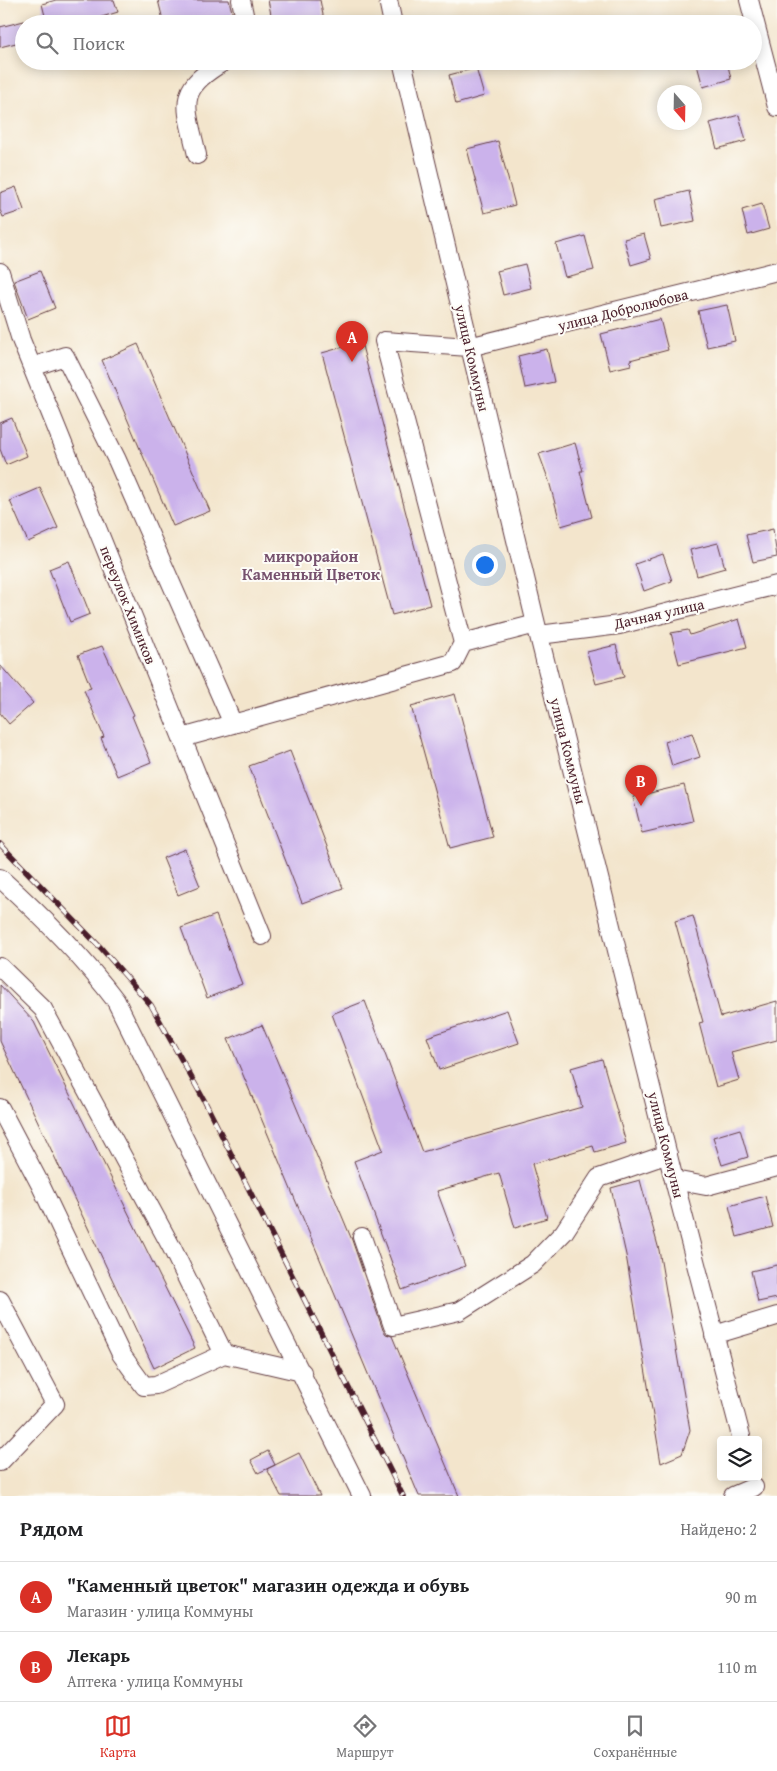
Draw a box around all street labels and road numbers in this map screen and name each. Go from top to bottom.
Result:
street label: улица Добролюбова [555,283,691,336]
street label: улица Коммуны [450,301,495,414]
street label: переулок Химиков [95,542,162,667]
street label: Дачная улица [611,593,707,634]
street label: улица Коммуны [545,695,592,807]
street label: улица Коммуны [643,1089,690,1201]

